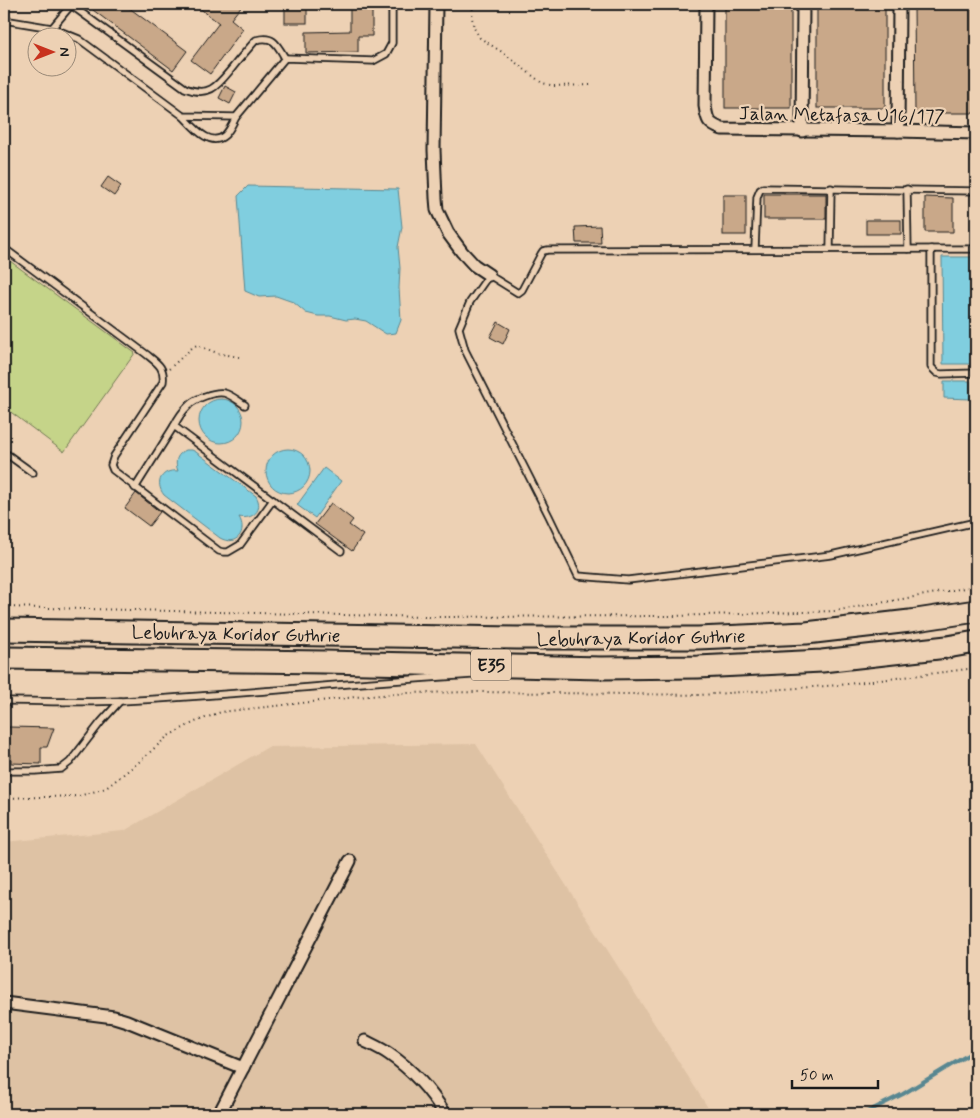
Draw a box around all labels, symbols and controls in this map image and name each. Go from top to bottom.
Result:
north arrow [28,28,78,78]
text: N [55,47,73,57]
street label: Jalan Metafasa U16/177 [739,101,945,130]
street label: Lebuhraya Koridor Guthrie [131,620,341,649]
street label: Lebuhraya Koridor Guthrie [536,624,746,653]
road number: E35 [471,650,511,680]
scale bar [792,1058,879,1090]
text: 50 m [800,1066,834,1086]

